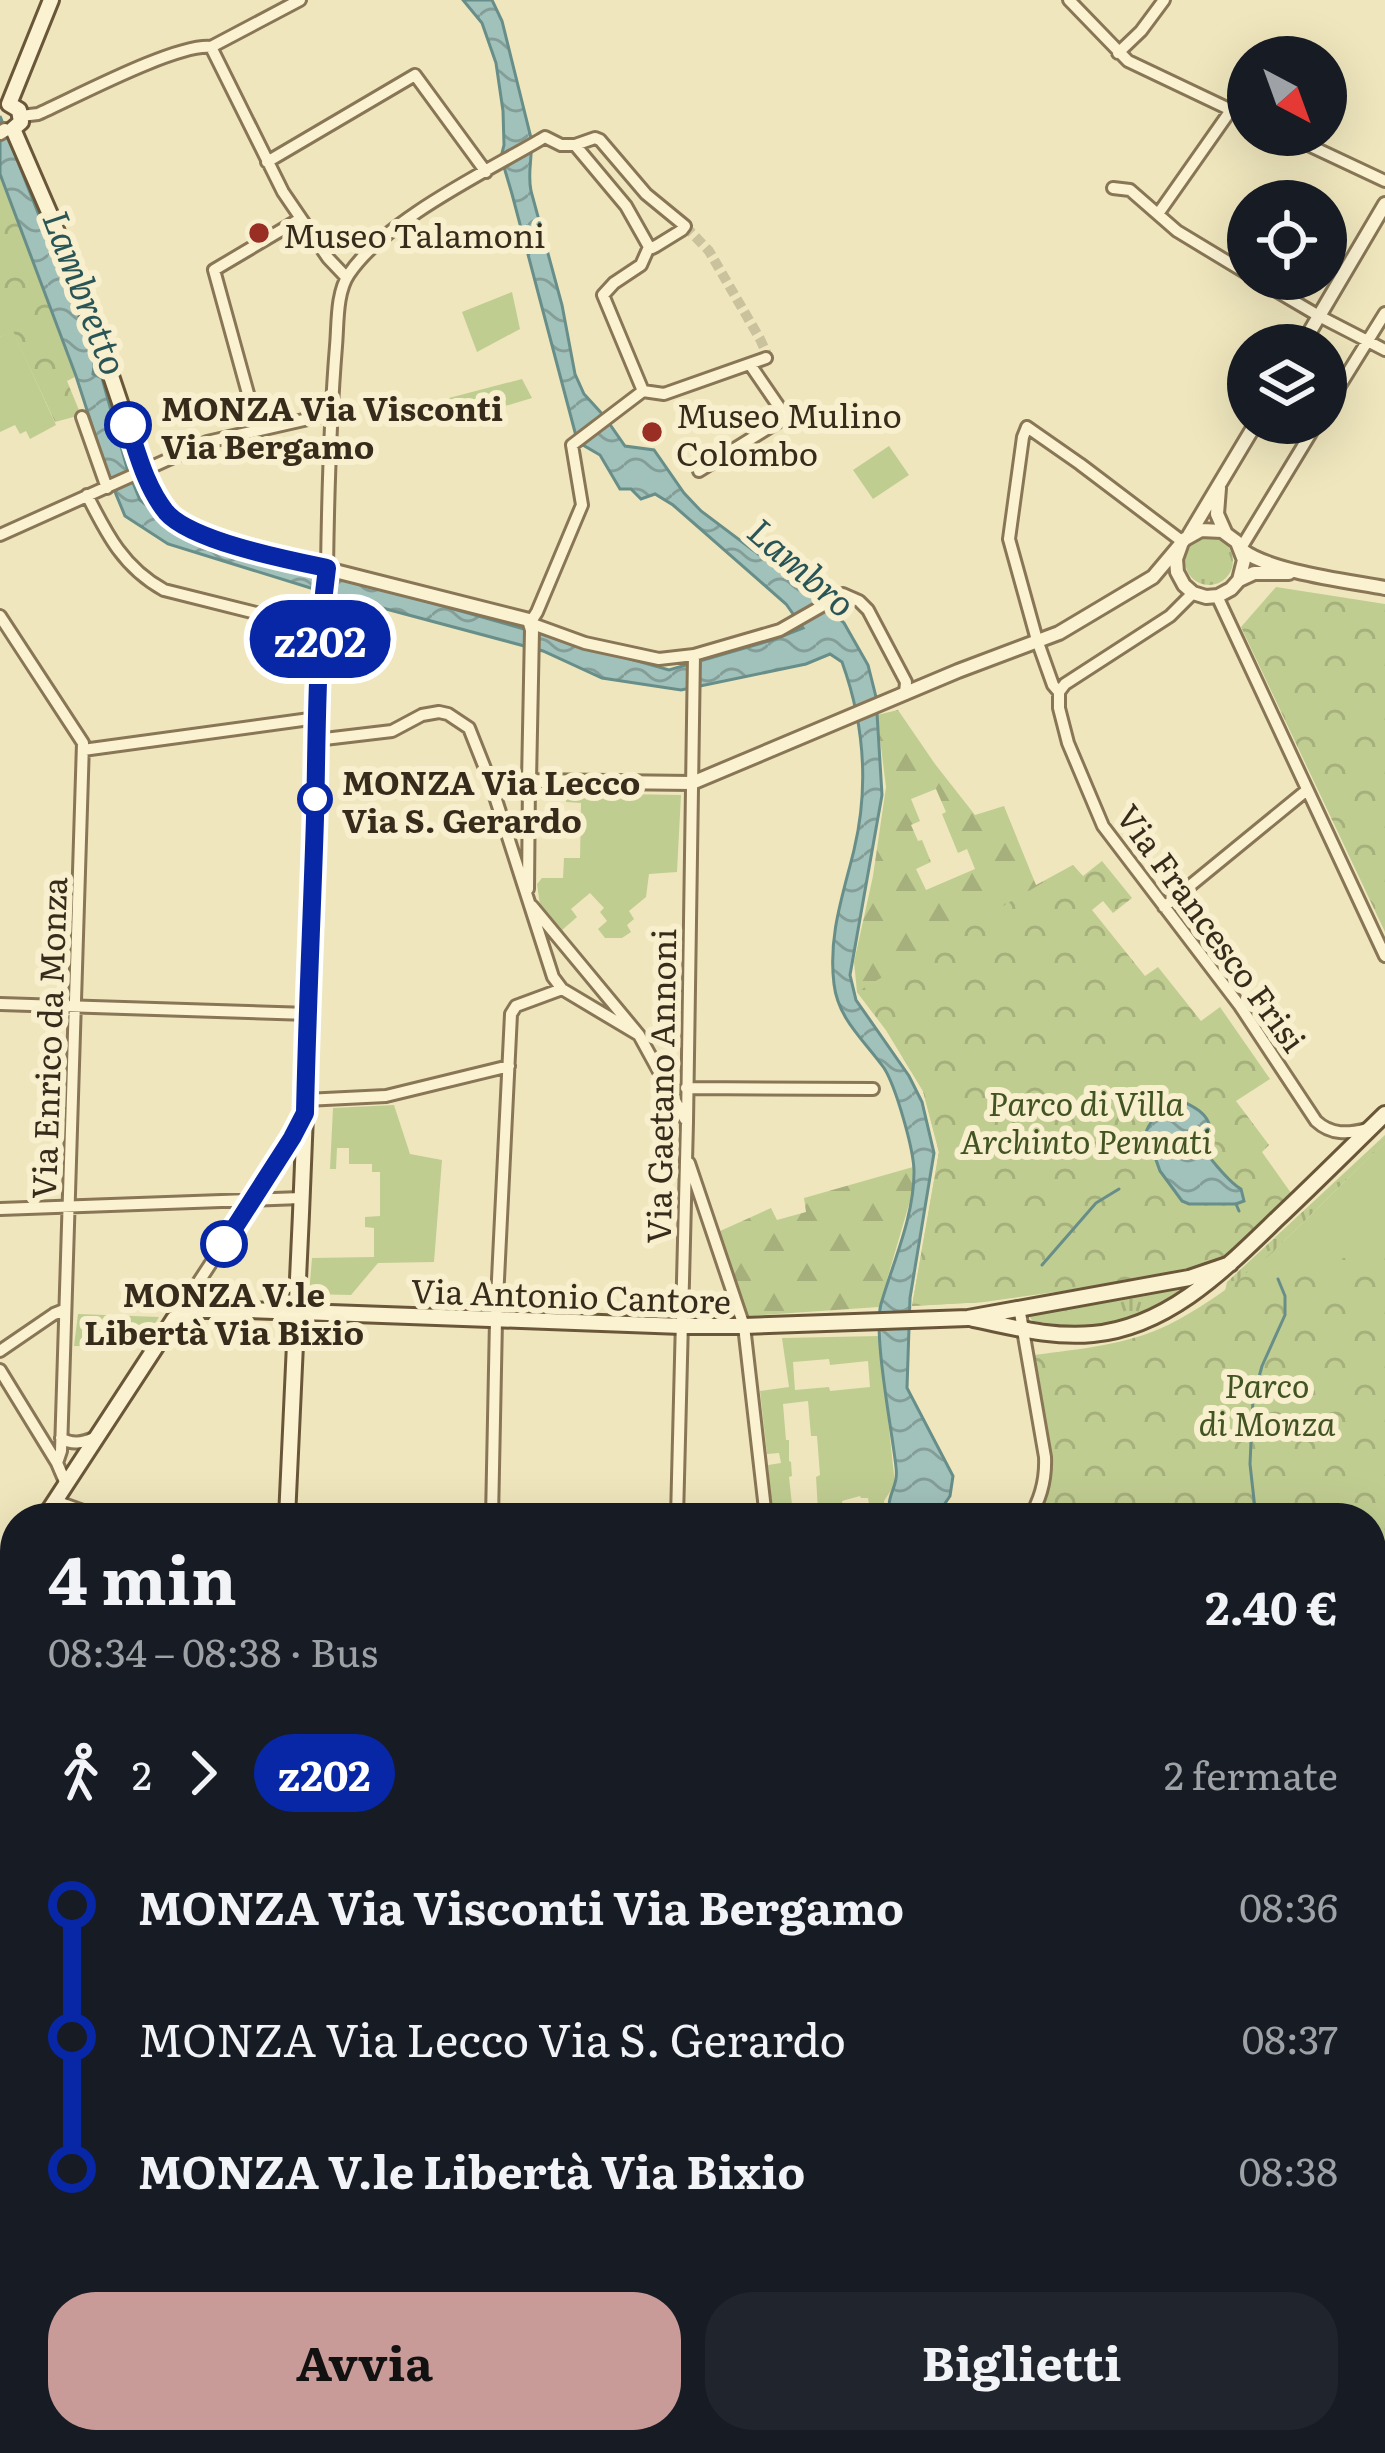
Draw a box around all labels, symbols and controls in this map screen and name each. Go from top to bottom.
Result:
north arrow [1227,36,1347,156]
map controls [1227,36,1347,444]
button: locate [1227,180,1347,300]
water label: Lambretto [31,202,143,382]
place label: Museo Talamoni [283,209,545,258]
marker: Museo Talamoni [246,220,272,246]
button: layers [1227,324,1347,444]
place label: MONZA Via Visconti Via Bergamo [161,382,503,469]
place label: Museo Mulino Colombo [676,389,902,476]
marker: MONZA Via Visconti Via Bergamo [106,403,150,447]
marker: Museo Mulino Colombo [639,419,665,445]
water label: Lambro [737,504,869,628]
line badge: z202 [236,600,404,678]
text: z202 [274,608,366,670]
place label: MONZA Via Lecco Via S. Gerardo [342,756,640,843]
marker: MONZA Via Lecco Via S. Gerardo [299,783,331,815]
street label: Via Francesco Frisi [1106,793,1320,1061]
street label: Via Enrico da Monza [17,876,77,1200]
street label: Via Gaetano Annoni [632,928,686,1244]
park label: Parco di Villa Archinto Pennati [960,1077,1212,1164]
marker: MONZA V.le Libertà Via Bixio [202,1222,246,1266]
street label: Via Antonio Cantore [410,1264,732,1324]
place label: MONZA V.le Libertà Via Bixio [84,1268,364,1355]
park label: Parco di Monza [1198,1359,1336,1446]
text: 4 min [48,1527,237,1625]
text: 2.40 € [1205,1572,1338,1639]
text: 08:34 – 08:38 · Bus [48,1621,378,1679]
icon: walk [48,1740,114,1806]
icon: forward [170,1740,236,1806]
text: z202 [278,1742,371,1804]
text: 2 [132,1744,152,1802]
text: 2 fermate [1164,1744,1338,1802]
text: MONZA Via Visconti Via Bergamo [138,1872,904,1939]
text: 08:36 [1239,1876,1338,1934]
text: MONZA Via Lecco Via S. Gerardo [138,2004,846,2071]
text: 08:37 [1242,2008,1338,2066]
text: MONZA V.le Libertà Via Bixio [138,2136,805,2203]
text: 08:38 [1239,2140,1338,2198]
button: Avvia [48,2292,681,2430]
button: Biglietti [705,2292,1338,2430]

